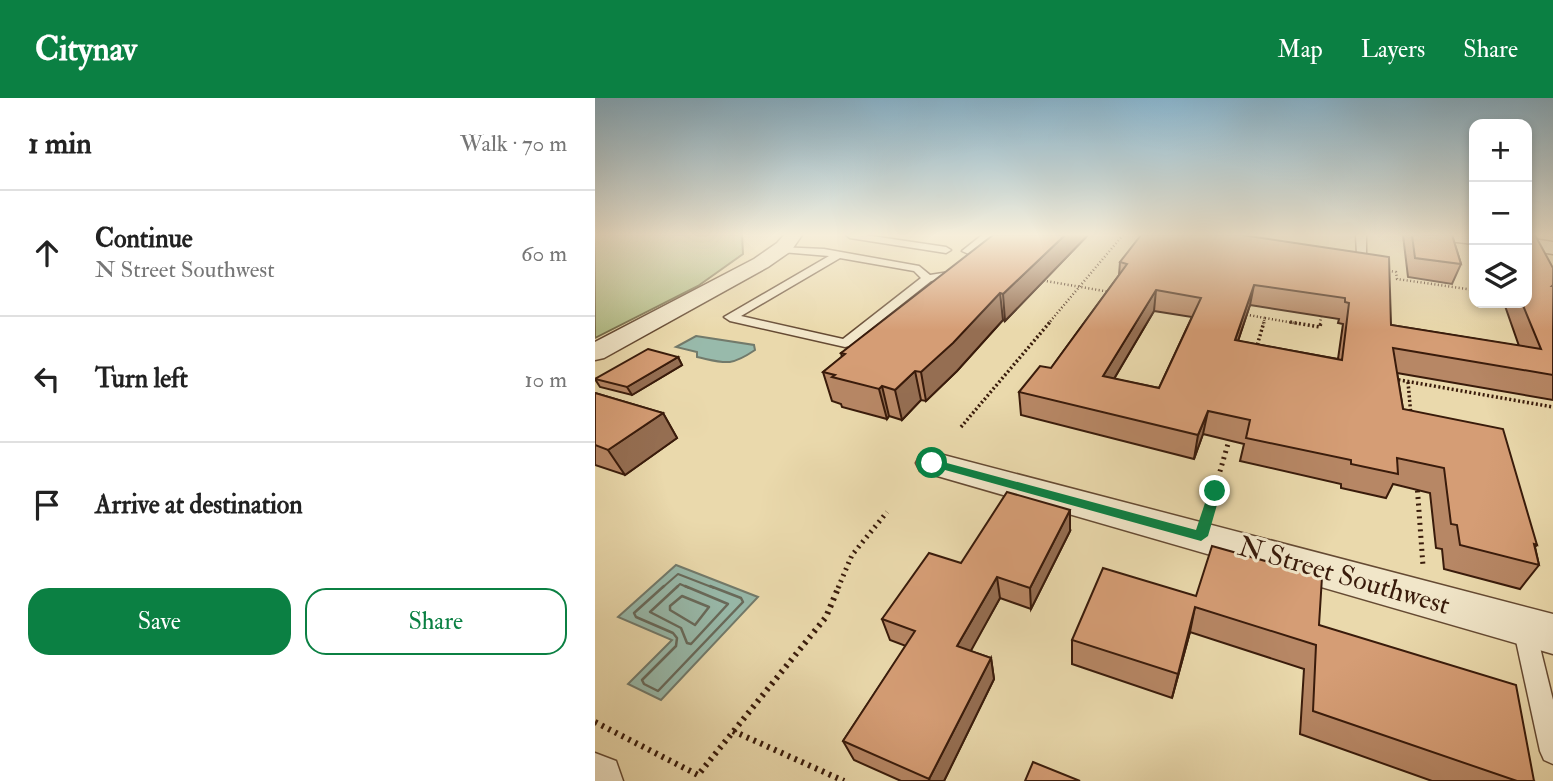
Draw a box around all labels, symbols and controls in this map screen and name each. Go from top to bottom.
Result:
text: Citynav [35,29,137,70]
text: Map [1278,34,1323,65]
text: Layers [1361,34,1425,65]
text: Share [1463,34,1518,65]
map controls [1469,119,1532,308]
button: + [1469,119,1532,182]
text: 1 min [28,125,92,162]
text: Walk · 70 m [460,129,567,158]
button: − [1469,182,1532,245]
text: Continue [95,223,193,255]
icon: ahead [28,234,66,272]
text: 60 m [521,239,567,268]
button: layers [1469,245,1532,308]
text: N Street Southwest [95,255,275,284]
icon: left [28,360,66,398]
text: Turn left [95,363,188,395]
text: 10 m [524,365,567,394]
route start [916,447,947,478]
route end [1199,475,1230,506]
icon: arrive [28,486,66,524]
text: Arrive at destination [95,489,303,521]
street label: N Street Southwest [1234,529,1454,623]
button: Save [28,588,291,655]
button: Share [305,588,567,655]

